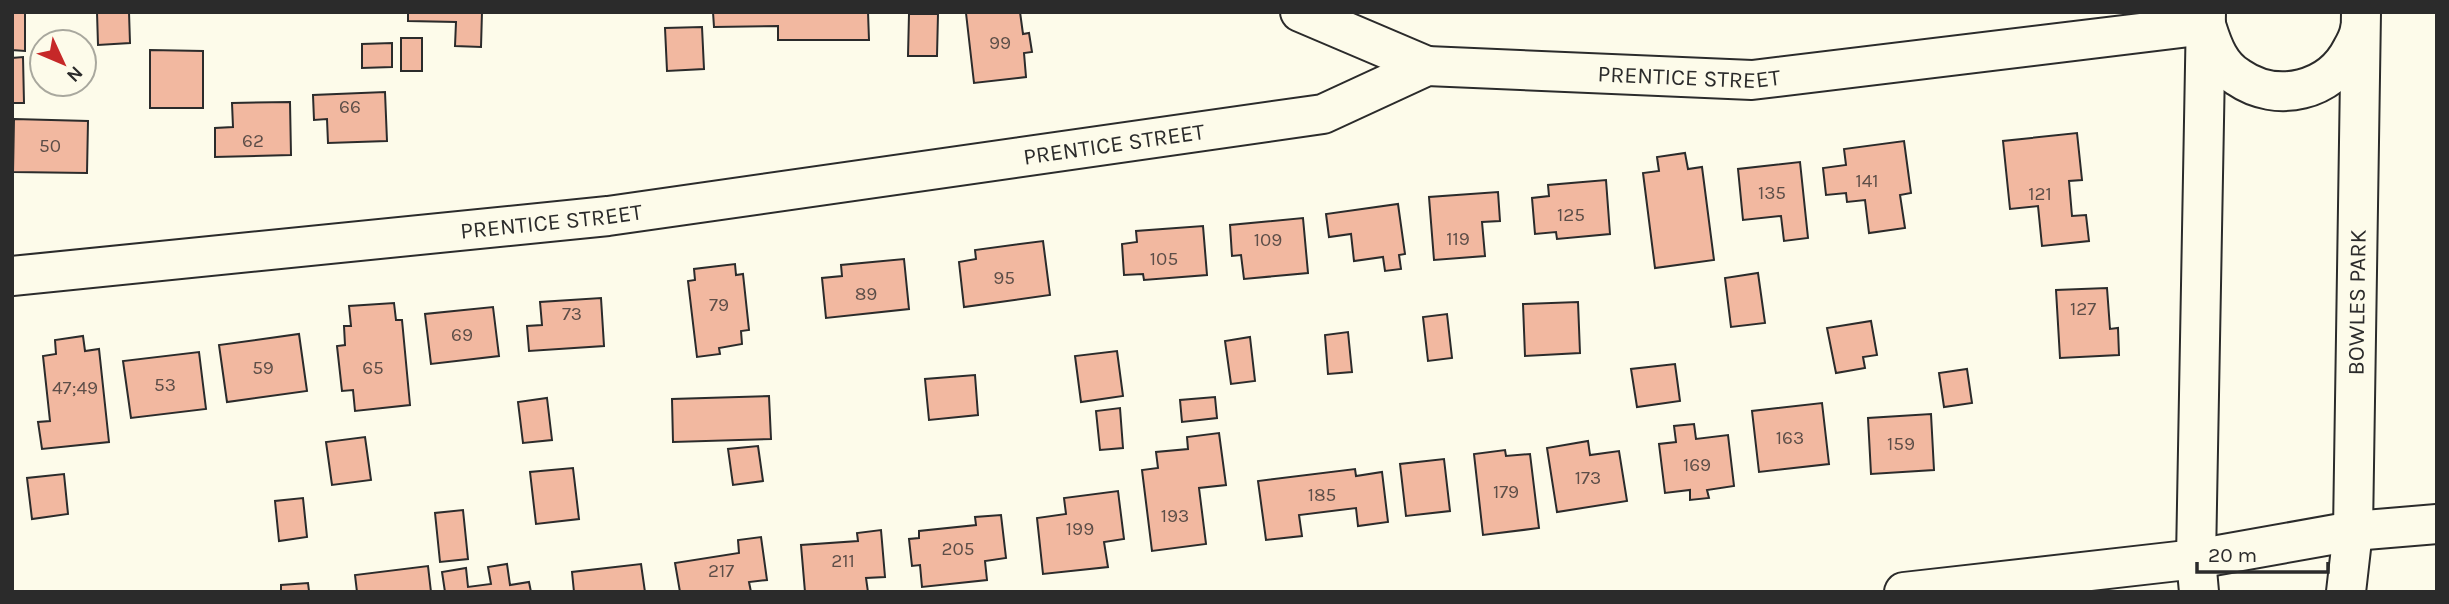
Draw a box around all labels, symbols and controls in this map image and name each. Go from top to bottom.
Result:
north arrow [28,28,98,98]
house number: 99 [989,32,1011,54]
street label: PRENTICE STREET [1597,60,1782,94]
text: N [62,62,87,87]
house number: 66 [339,96,361,118]
street label: PRENTICE STREET [1021,117,1207,170]
house number: 62 [242,130,264,152]
house number: 50 [39,135,61,157]
house number: 141 [1855,170,1879,192]
house number: 135 [1758,182,1786,204]
house number: 121 [2028,183,2052,205]
street label: PRENTICE STREET [459,198,644,244]
house number: 125 [1557,204,1585,226]
house number: 119 [1446,228,1470,250]
house number: 109 [1254,229,1282,251]
street label: BOWLES PARK [2342,229,2371,376]
house number: 105 [1150,248,1178,270]
house number: 95 [993,267,1015,289]
house number: 89 [855,283,877,305]
house number: 79 [709,294,729,316]
house number: 127 [2070,298,2096,320]
house number: 73 [562,303,582,325]
house number: 69 [451,324,473,346]
house number: 59 [252,357,274,379]
house number: 65 [362,357,384,379]
house number: 53 [154,374,176,396]
house number: 47;49 [52,377,98,399]
house number: 163 [1776,427,1804,449]
house number: 159 [1887,433,1915,455]
house number: 169 [1683,454,1711,476]
house number: 173 [1575,467,1601,489]
house number: 179 [1493,481,1519,503]
house number: 185 [1308,484,1336,506]
house number: 193 [1161,505,1189,527]
house number: 199 [1066,518,1094,540]
scale bar [2197,530,2328,574]
house number: 205 [941,538,975,560]
text: 20 m [2208,543,2257,567]
house number: 211 [831,550,855,572]
house number: 217 [708,560,734,582]

